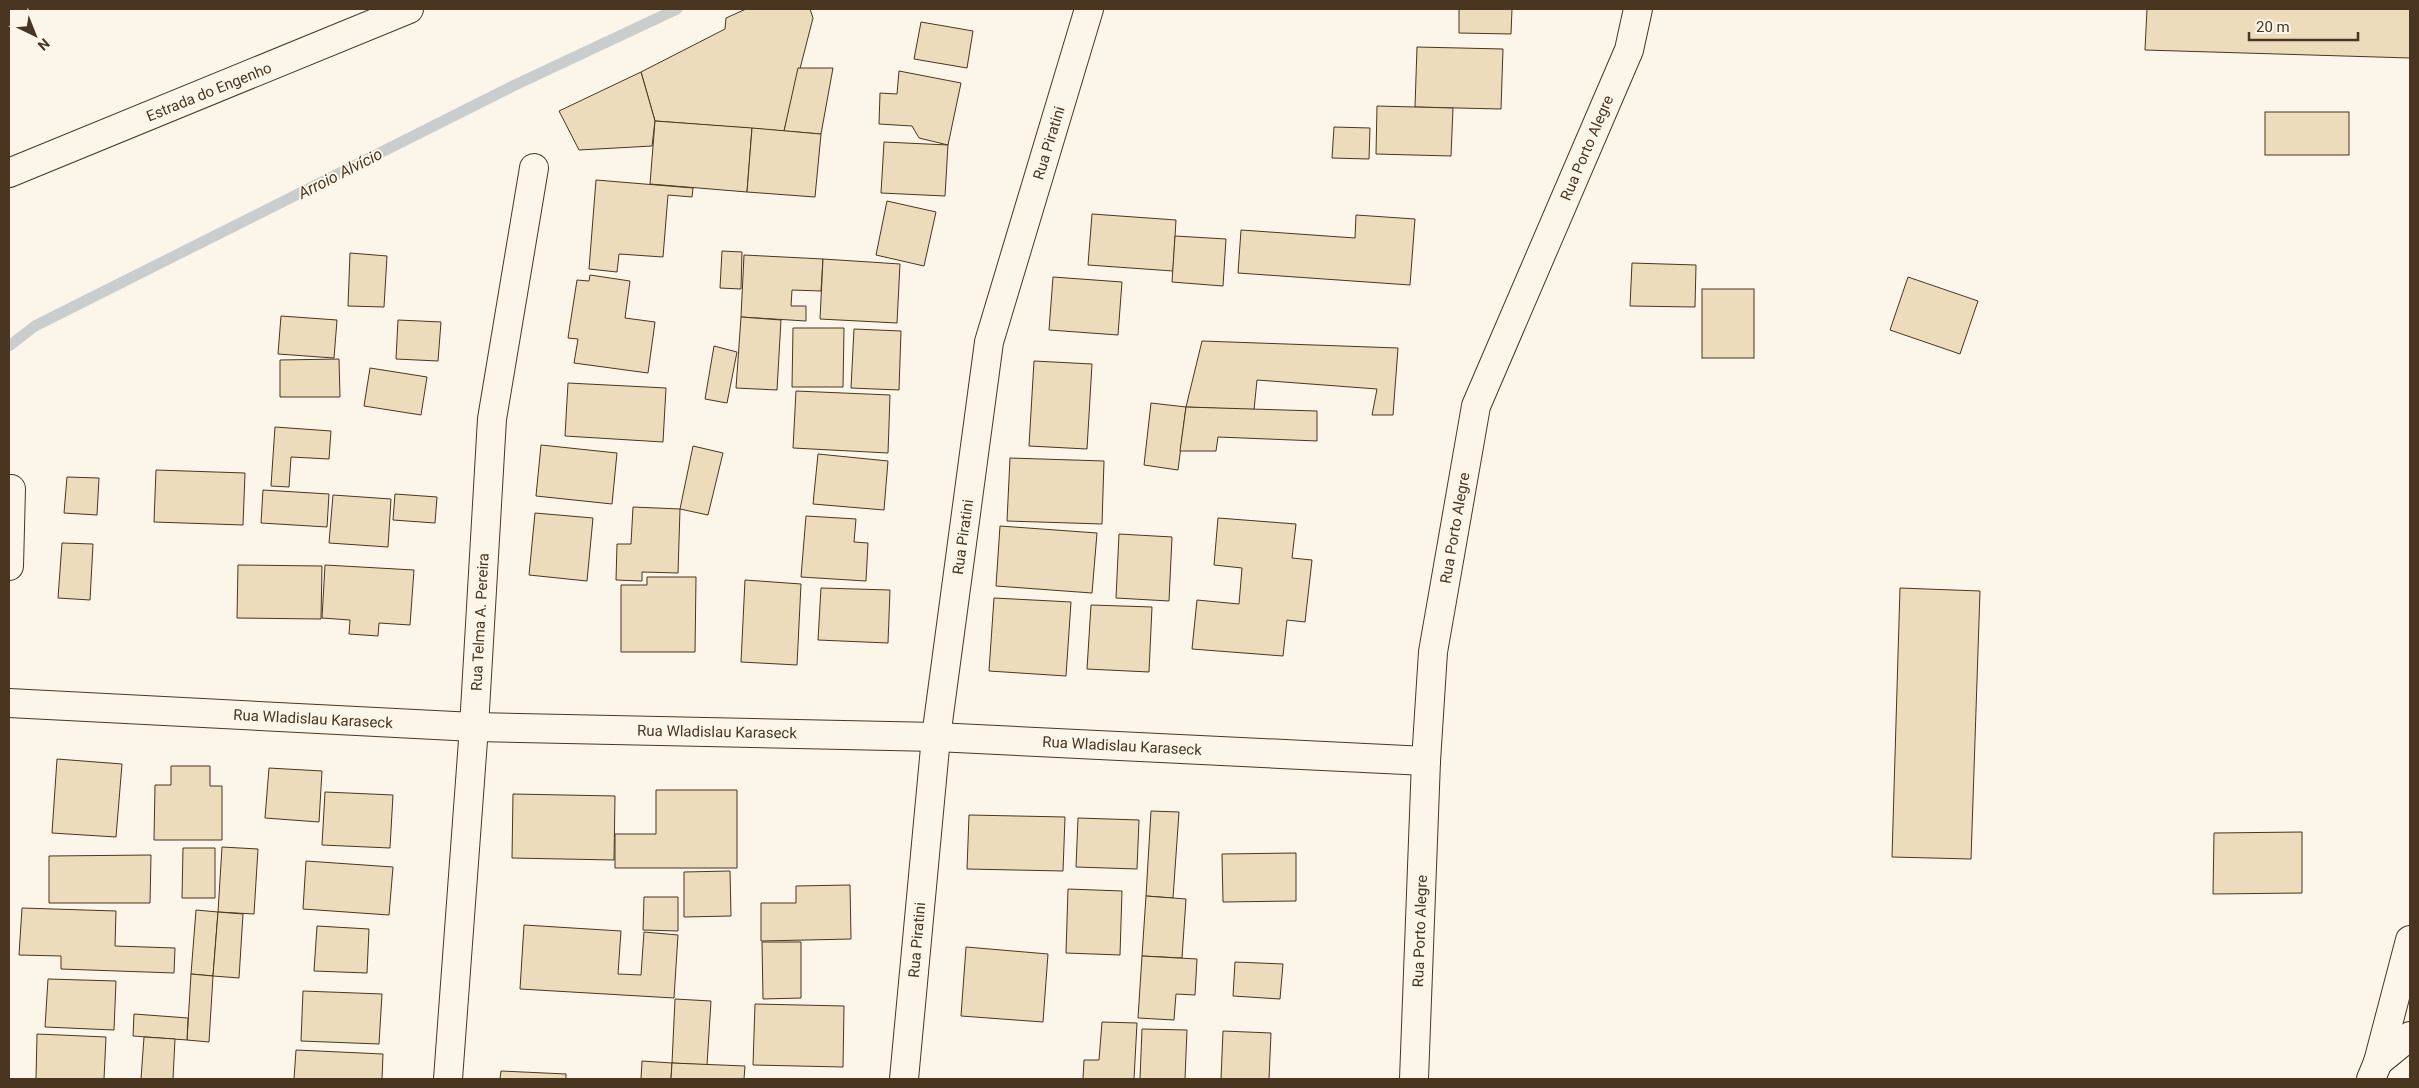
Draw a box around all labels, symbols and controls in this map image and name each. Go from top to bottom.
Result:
north arrow [10,10,60,60]
scale bar [2249,10,2358,42]
text: 20 m [2256,18,2290,36]
text: N [35,35,53,54]
street label: Estrada do Engenho [144,59,274,125]
street label: Rua Porto Alegre [1557,93,1617,203]
street label: Rua Piratini [1029,104,1069,182]
water label: Arroio Alvício [294,144,386,203]
street label: Rua Porto Alegre [1436,471,1474,585]
street label: Rua Piratini [949,498,977,576]
street label: Rua Telma A. Pereira [467,552,493,692]
street label: Rua Wladislau Karaseck [233,706,394,732]
street label: Rua Wladislau Karaseck [637,722,797,742]
street label: Rua Wladislau Karaseck [1042,733,1203,759]
street label: Rua Porto Alegre [1409,874,1431,988]
street label: Rua Piratini [905,901,929,979]

